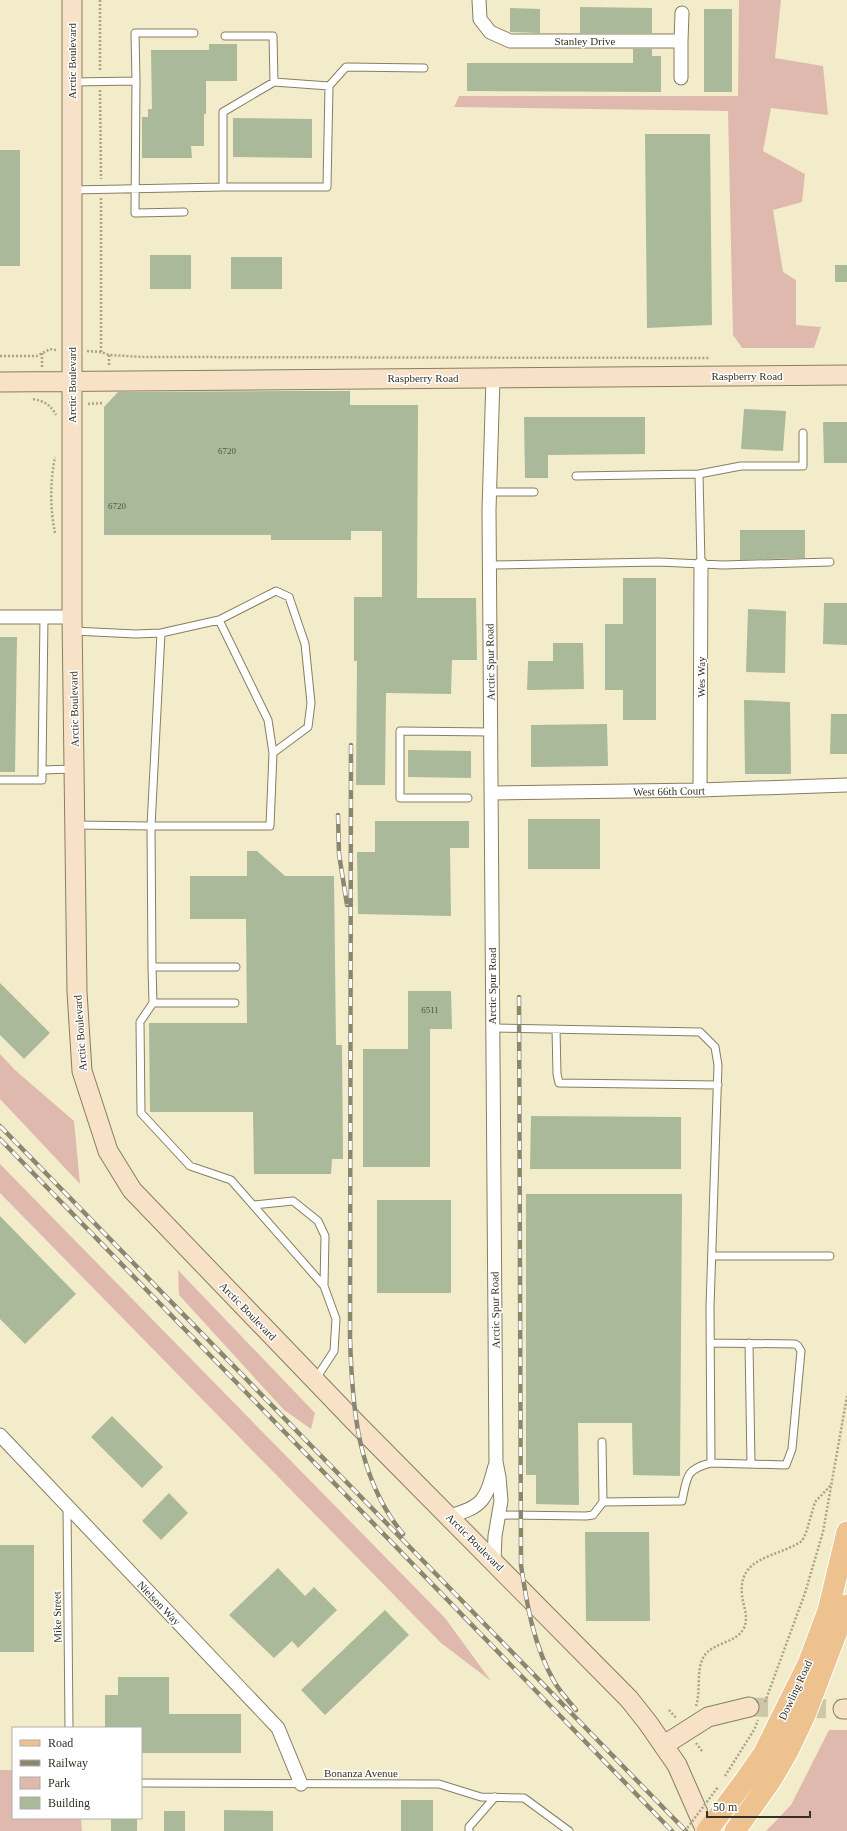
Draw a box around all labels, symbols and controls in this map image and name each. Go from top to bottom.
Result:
street label: Arctic Boulevard [66,22,78,99]
street label: Stanley Drive [555,35,616,47]
street label: Arctic Boulevard [66,346,78,423]
street label: Raspberry Road [711,370,783,382]
street label: Raspberry Road [387,372,459,384]
house number: 6720 [218,446,237,456]
house number: 6720 [108,501,127,511]
street label: Arctic Spur Road [483,623,497,701]
street label: Wes Way [695,656,707,698]
street label: Arctic Boulevard [67,670,81,747]
street label: West 66th Court [633,784,705,798]
street label: Arctic Spur Road [486,947,498,1024]
street label: Arctic Boulevard [71,994,89,1071]
house number: 6511 [421,1005,439,1015]
street label: Arctic Spur Road [488,1271,502,1349]
street label: Arctic Boulevard [217,1279,279,1343]
street label: Arctic Boulevard [444,1511,506,1573]
street label: Nielson Way [135,1578,183,1628]
street label: Mike Street [51,1591,63,1643]
street label: Dowling Road [776,1658,814,1722]
legend [12,1727,142,1819]
text: Road [48,1736,73,1750]
text: Railway [48,1756,88,1770]
street label: Bonanza Avenue [324,1767,398,1779]
text: Park [48,1776,70,1790]
scale bar [707,1793,810,1819]
text: Building [48,1796,90,1810]
text: 50 m [713,1800,738,1814]

